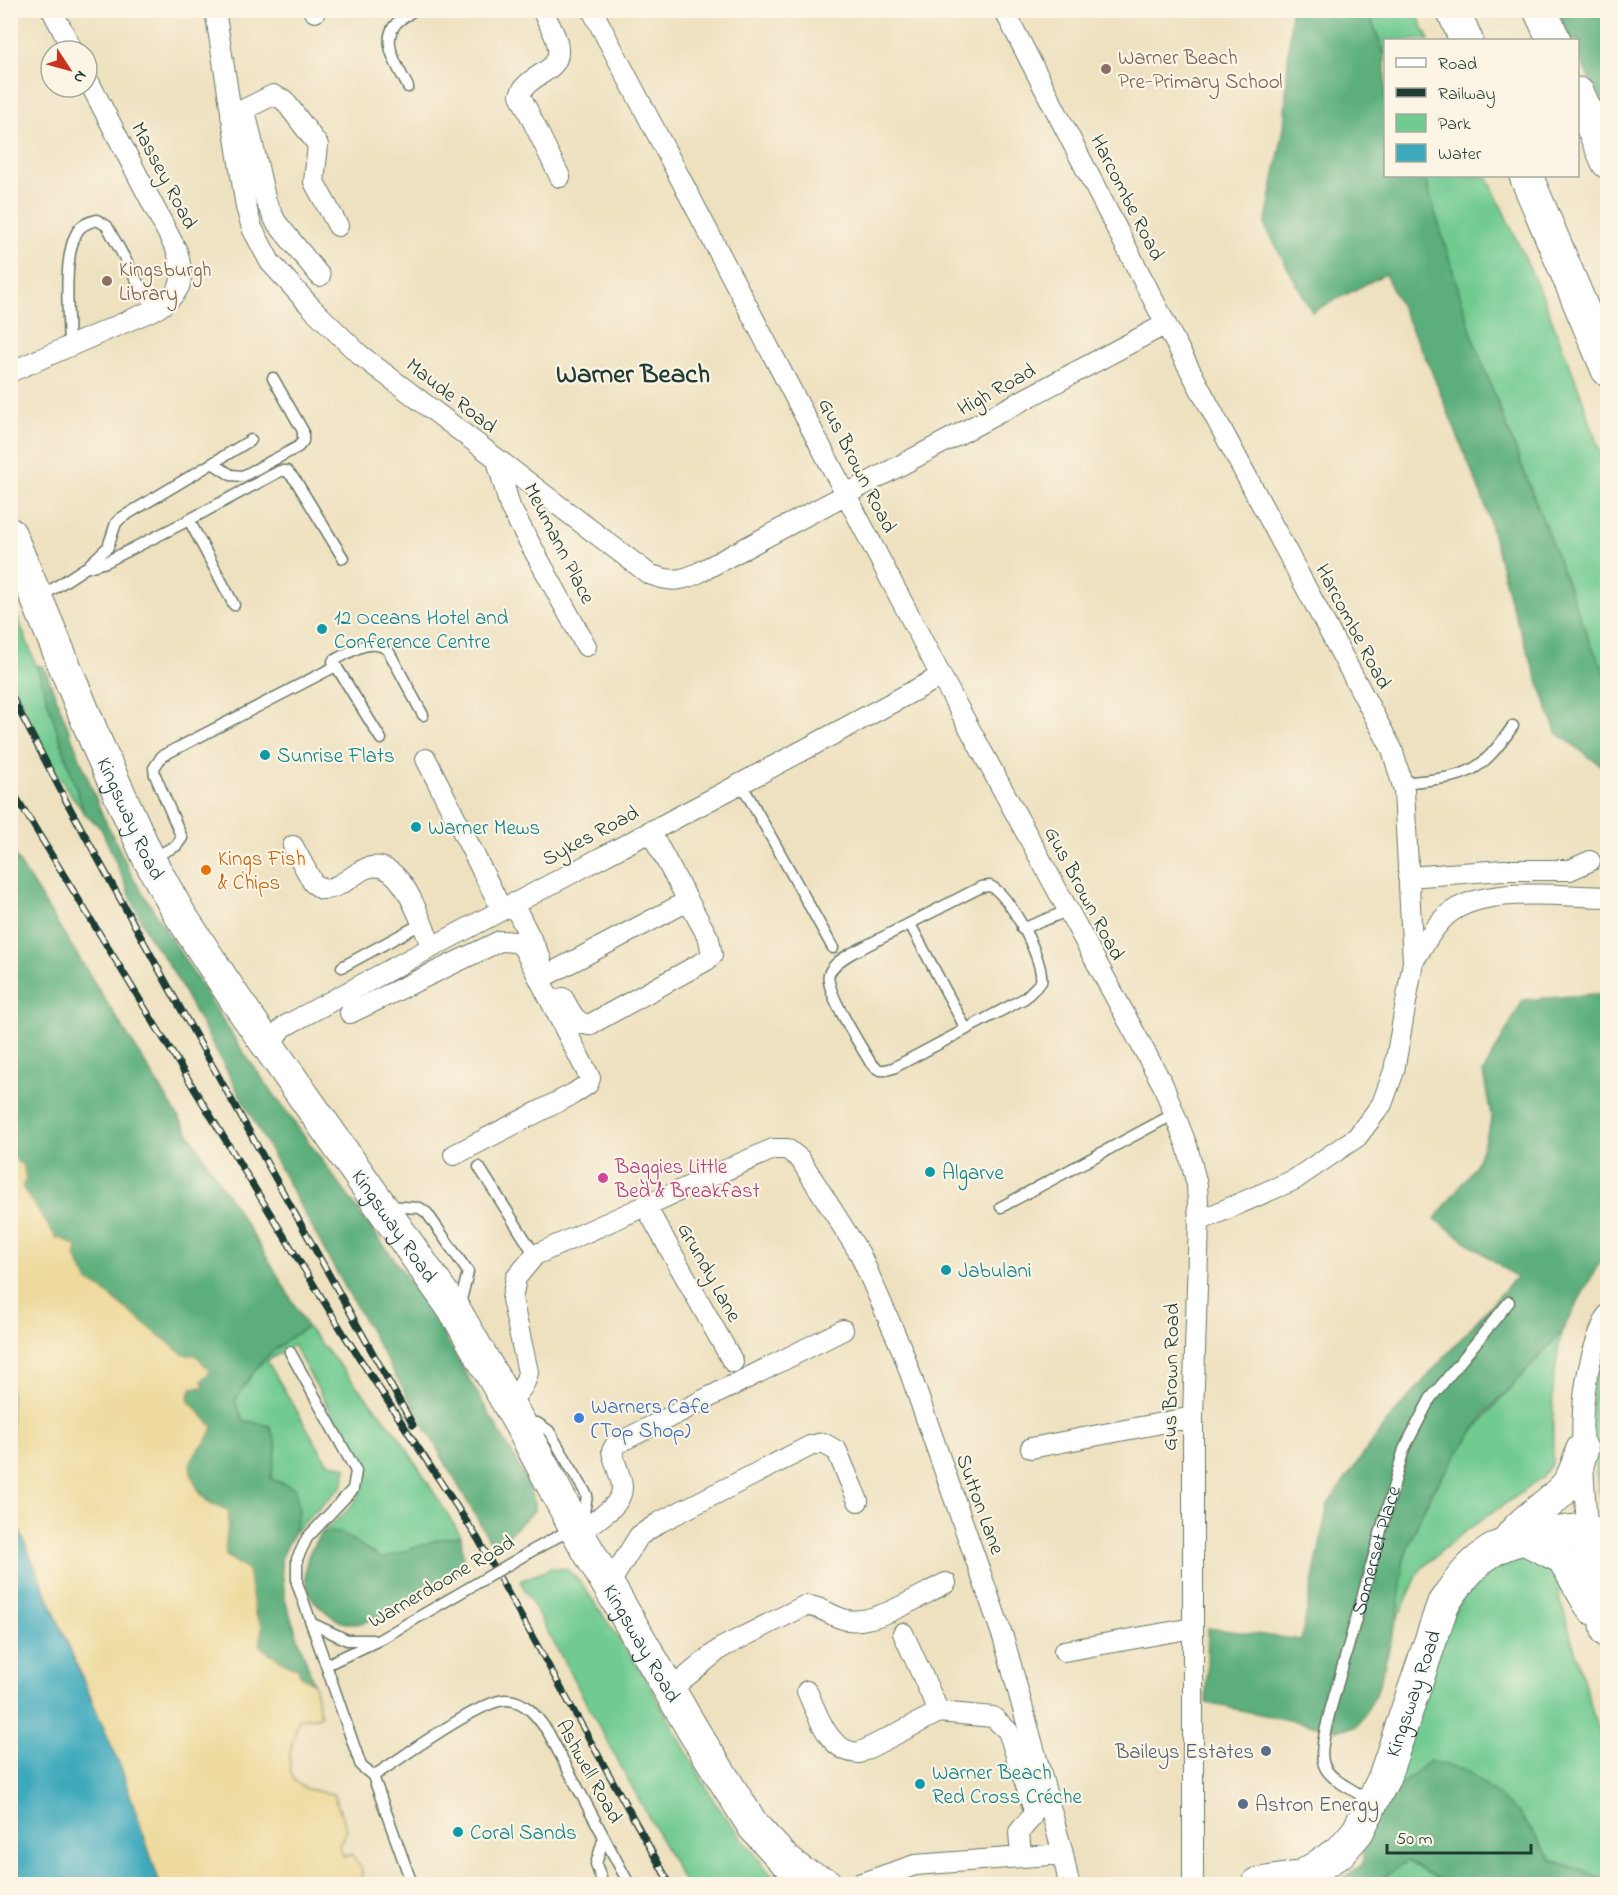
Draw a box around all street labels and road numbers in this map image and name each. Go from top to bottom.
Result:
street label: Massey Road [121,117,204,236]
street label: Harcombe Road [1082,130,1171,266]
street label: Maude Road [399,351,503,442]
street label: High Road [952,357,1043,426]
street label: Gus Brown Road [809,393,903,539]
street label: Meumann Place [515,478,602,610]
street label: Harcombe Road [1307,559,1398,695]
street label: Kingsway Road [88,753,171,886]
street label: Sykes Road [537,799,646,877]
street label: Gus Brown Road [1035,822,1131,966]
street label: Kingsway Road [343,1164,443,1289]
street label: Grundy Lane [667,1218,748,1330]
street label: Gus Brown Road [1156,1303,1188,1451]
street label: Sutton Lane [947,1450,1011,1560]
street label: Somerset Place [1345,1482,1410,1619]
street label: Warnerdoone Road [363,1528,521,1637]
street label: Kingsway Road [594,1580,687,1709]
street label: Kingsway Road [1379,1626,1450,1761]
street label: Ashwell Road [547,1715,629,1830]

